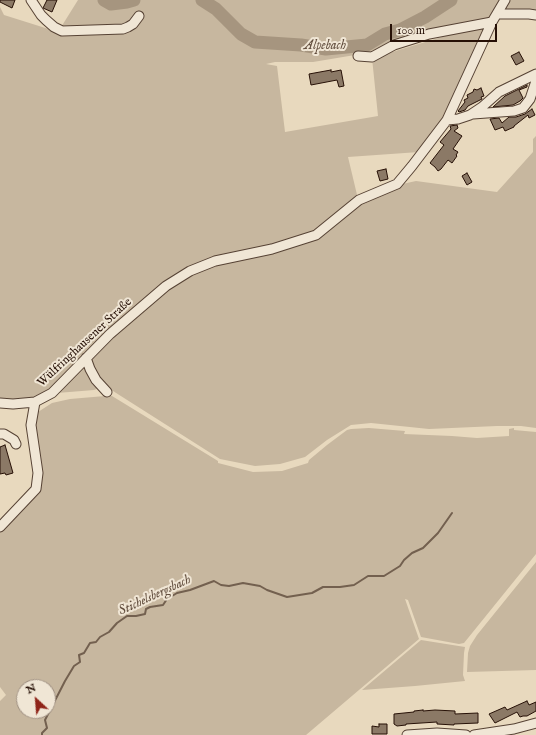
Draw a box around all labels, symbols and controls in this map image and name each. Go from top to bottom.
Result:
scale bar [392,16,499,42]
text: 100 m [397,23,425,38]
water label: Alpebach [304,38,346,54]
street label: Wülfringhausener Straße [35,296,135,390]
water label: Stichelsbergsbach [116,572,194,620]
north arrow [16,679,56,719]
text: N [24,681,39,697]

